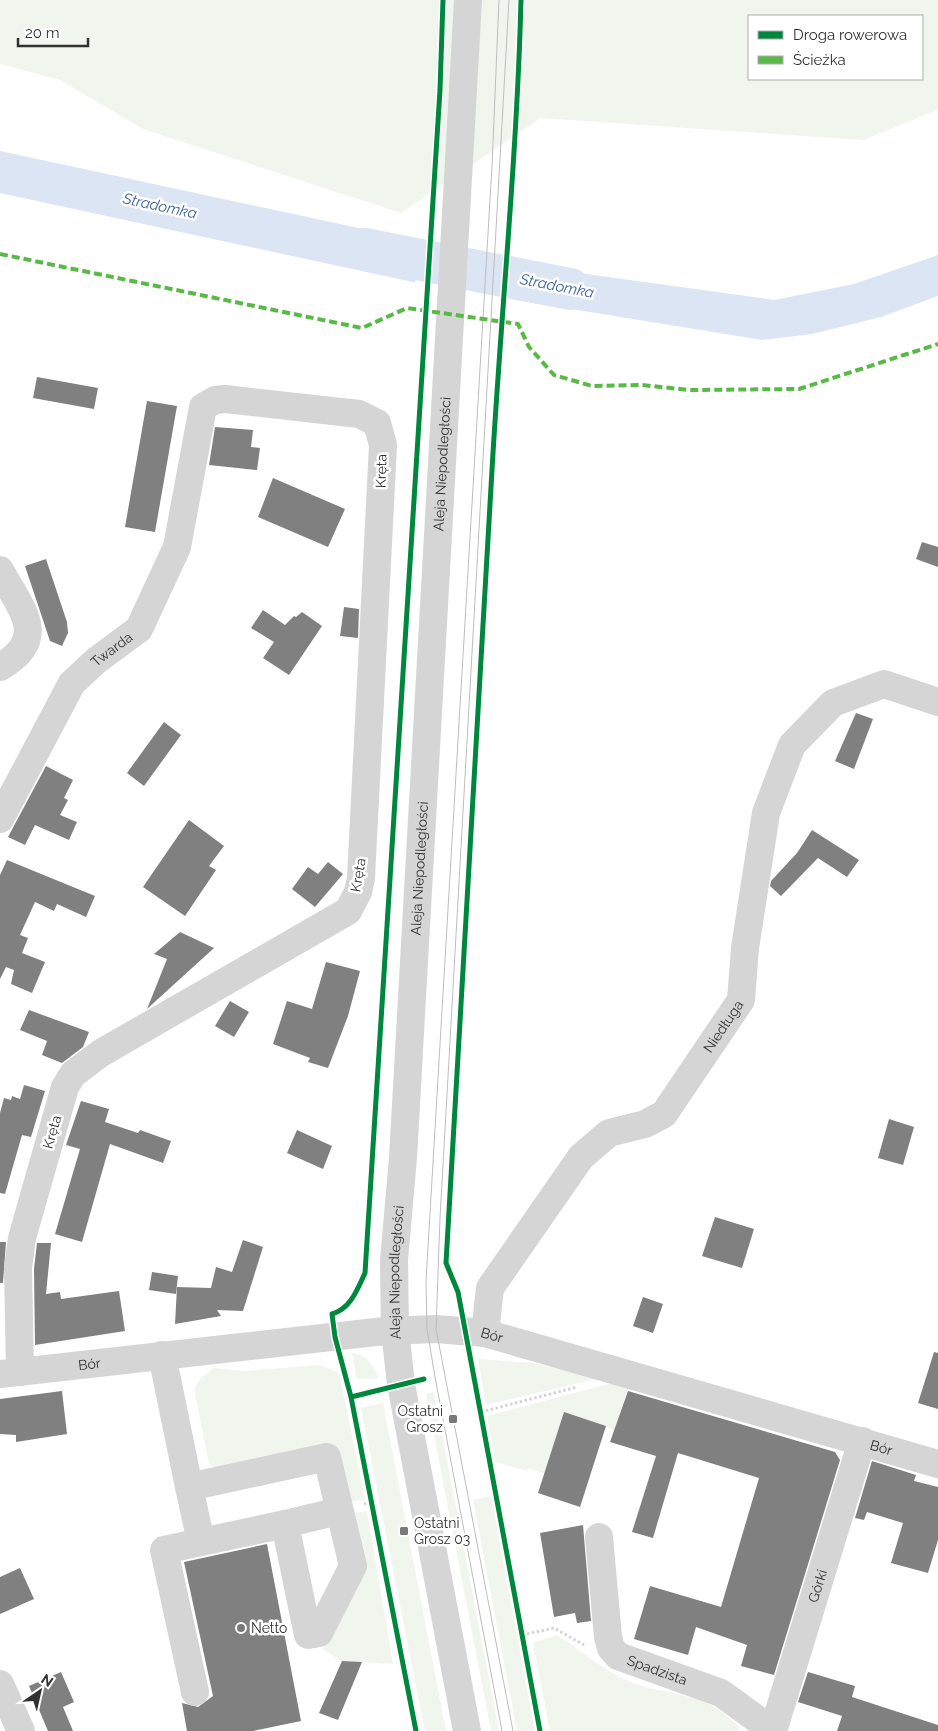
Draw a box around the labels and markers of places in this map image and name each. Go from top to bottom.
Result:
place label: Ostatni Grosz [398,1403,443,1435]
marker: Ostatni Grosz [447,1413,459,1425]
place label: Ostatni Grosz 03 [414,1515,470,1547]
marker: Ostatni Grosz 03 [398,1525,410,1537]
place label: Netto [251,1620,287,1636]
marker: Netto [235,1622,247,1634]

